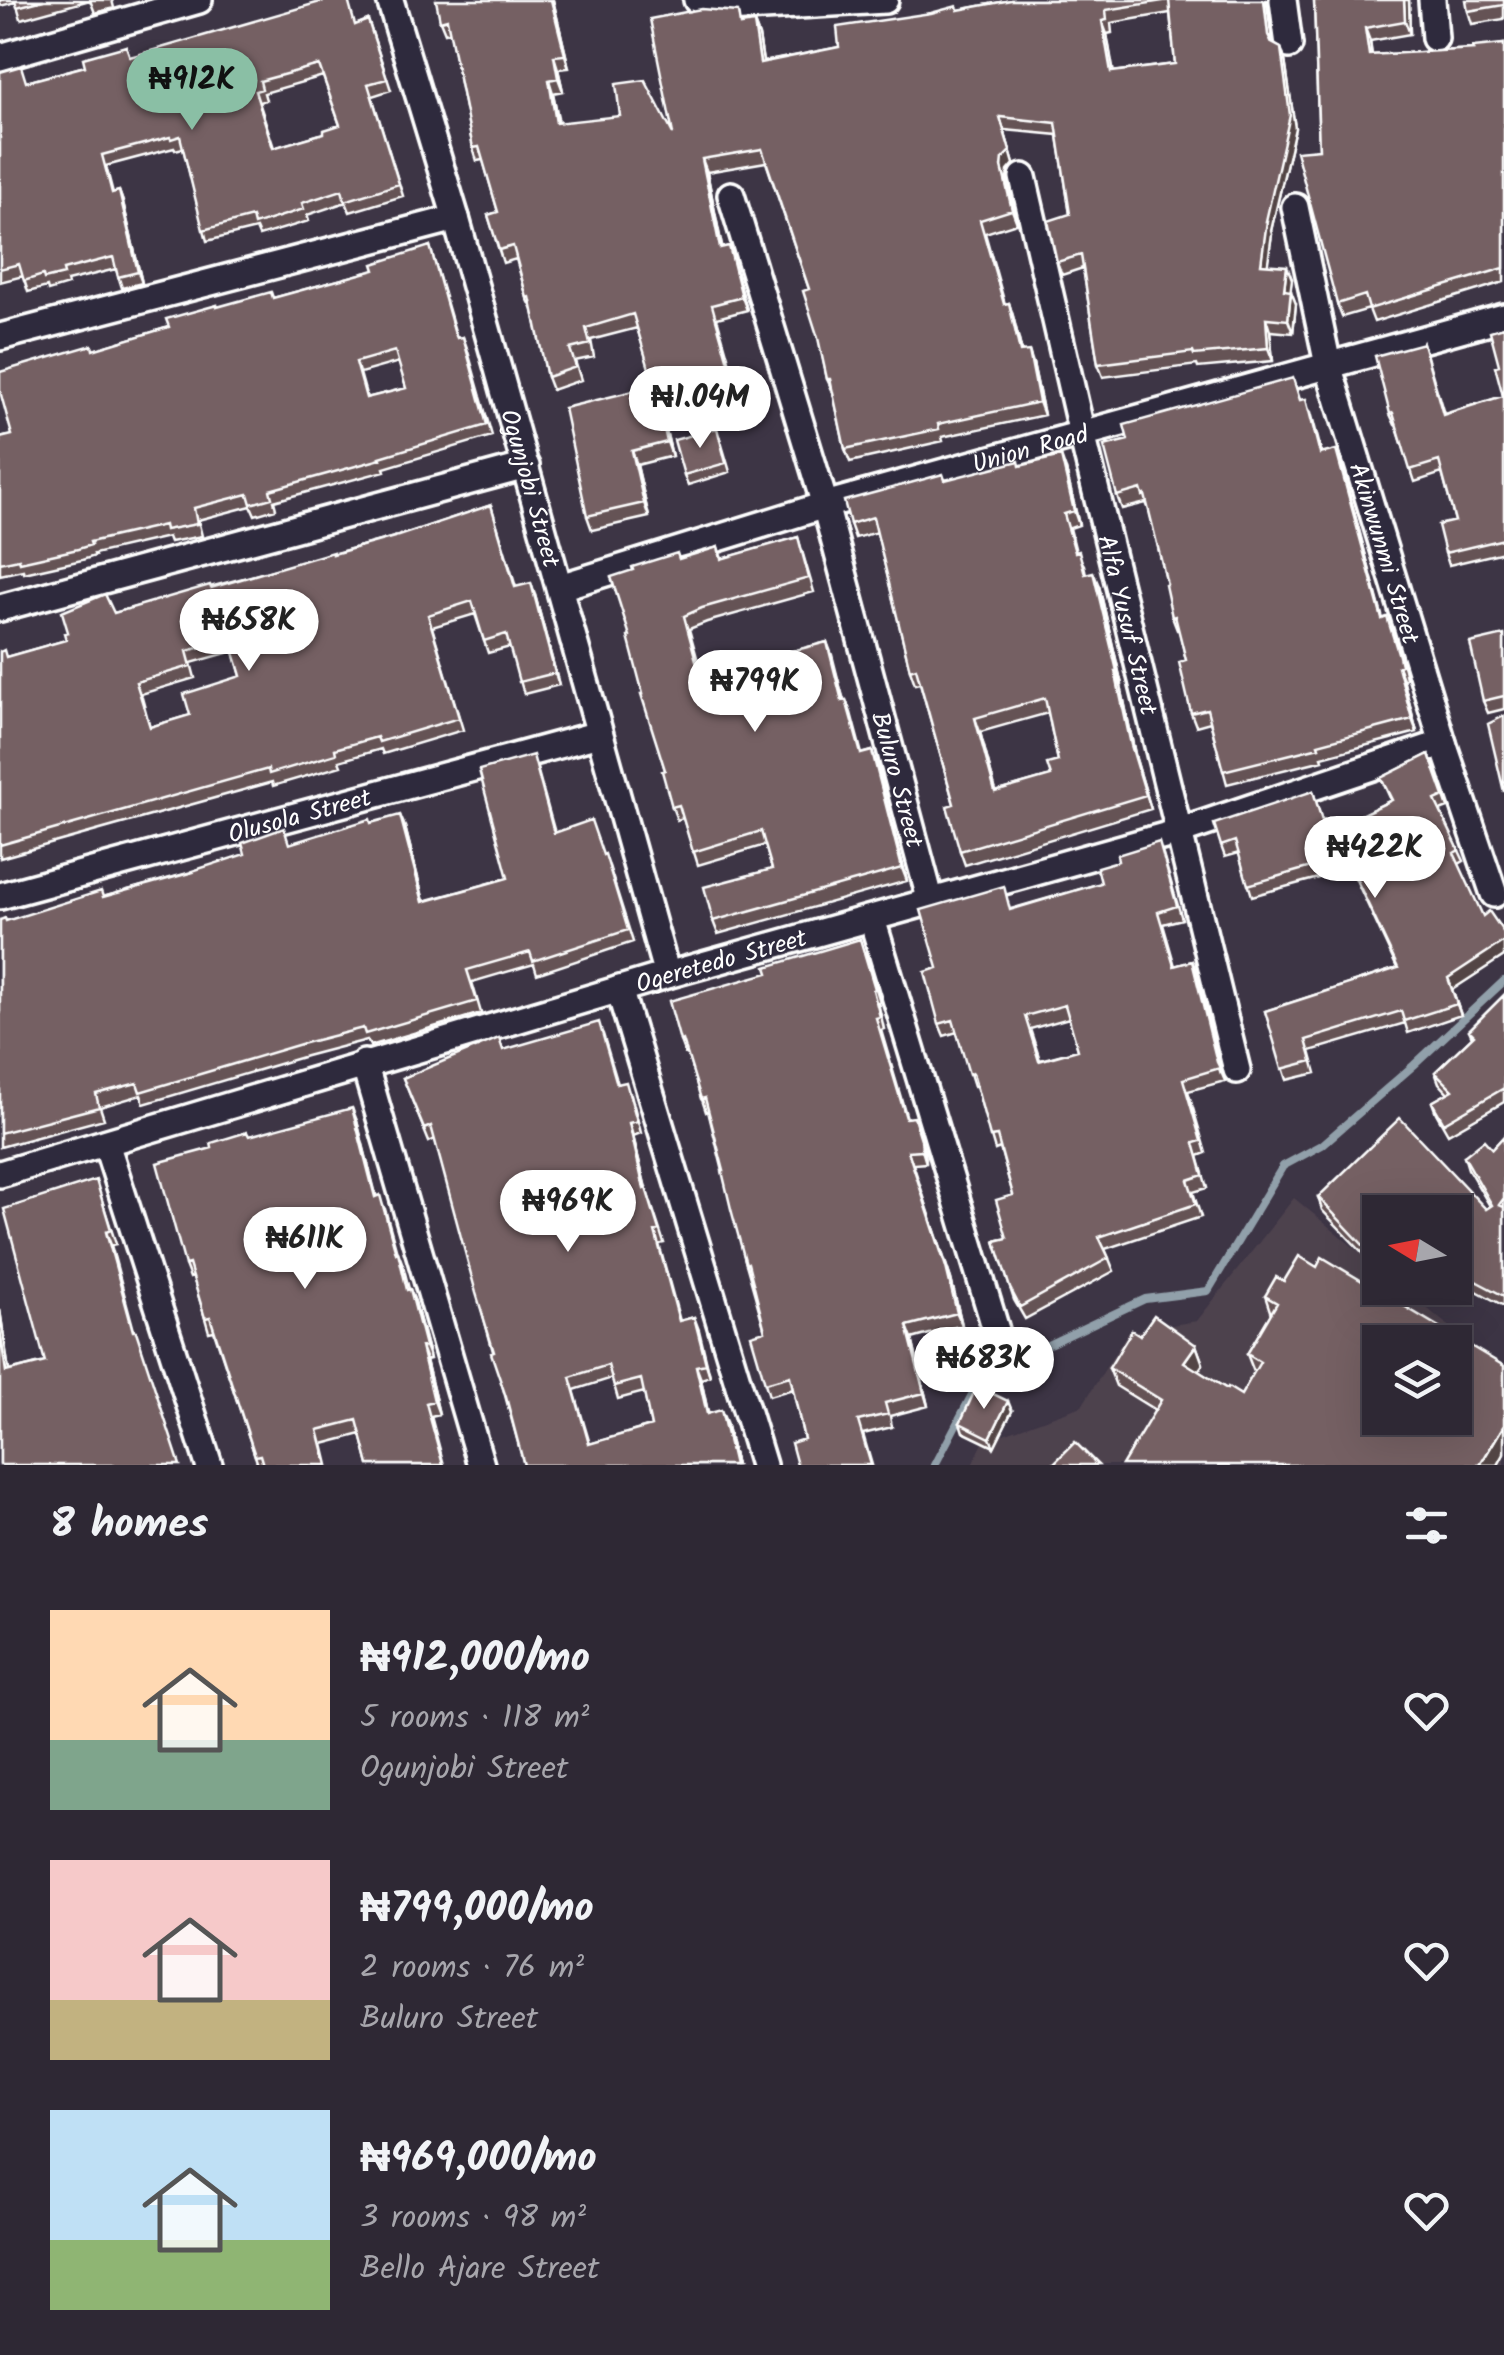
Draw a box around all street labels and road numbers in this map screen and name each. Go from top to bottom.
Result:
street label: Ogunjobi Street [488,405,571,573]
street label: Union Road [968,415,1095,485]
street label: Akinwunmi Street [1337,458,1430,650]
street label: Alfa Yusuf Street [1085,531,1168,720]
street label: Buluro Street [859,708,934,853]
street label: Olusola Street [224,778,376,855]
street label: Ogeretedo Street [631,919,812,1005]

